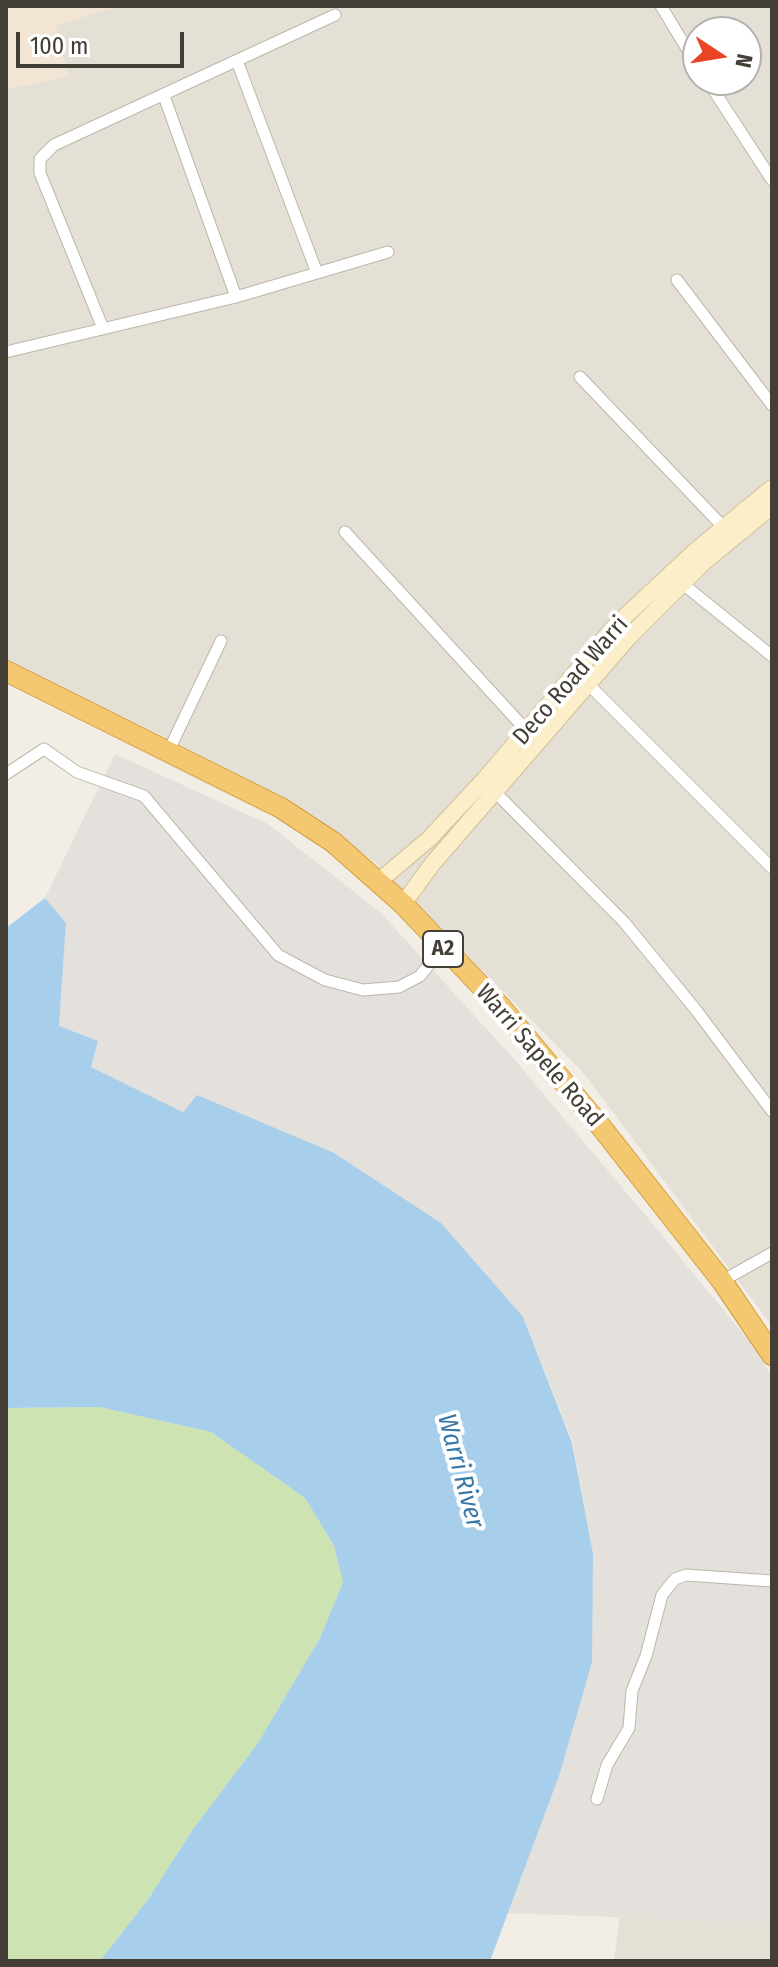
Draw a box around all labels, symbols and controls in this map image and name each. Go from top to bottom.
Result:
scale bar [20,16,188,66]
north arrow [682,16,762,96]
text: 100 m [30,32,88,60]
text: N [729,51,759,70]
street label: Deco Road Warri [507,611,635,751]
road number: A2 [423,931,463,967]
street label: Warri Sapele Road [469,979,609,1133]
water label: Warri River [430,1411,490,1531]

